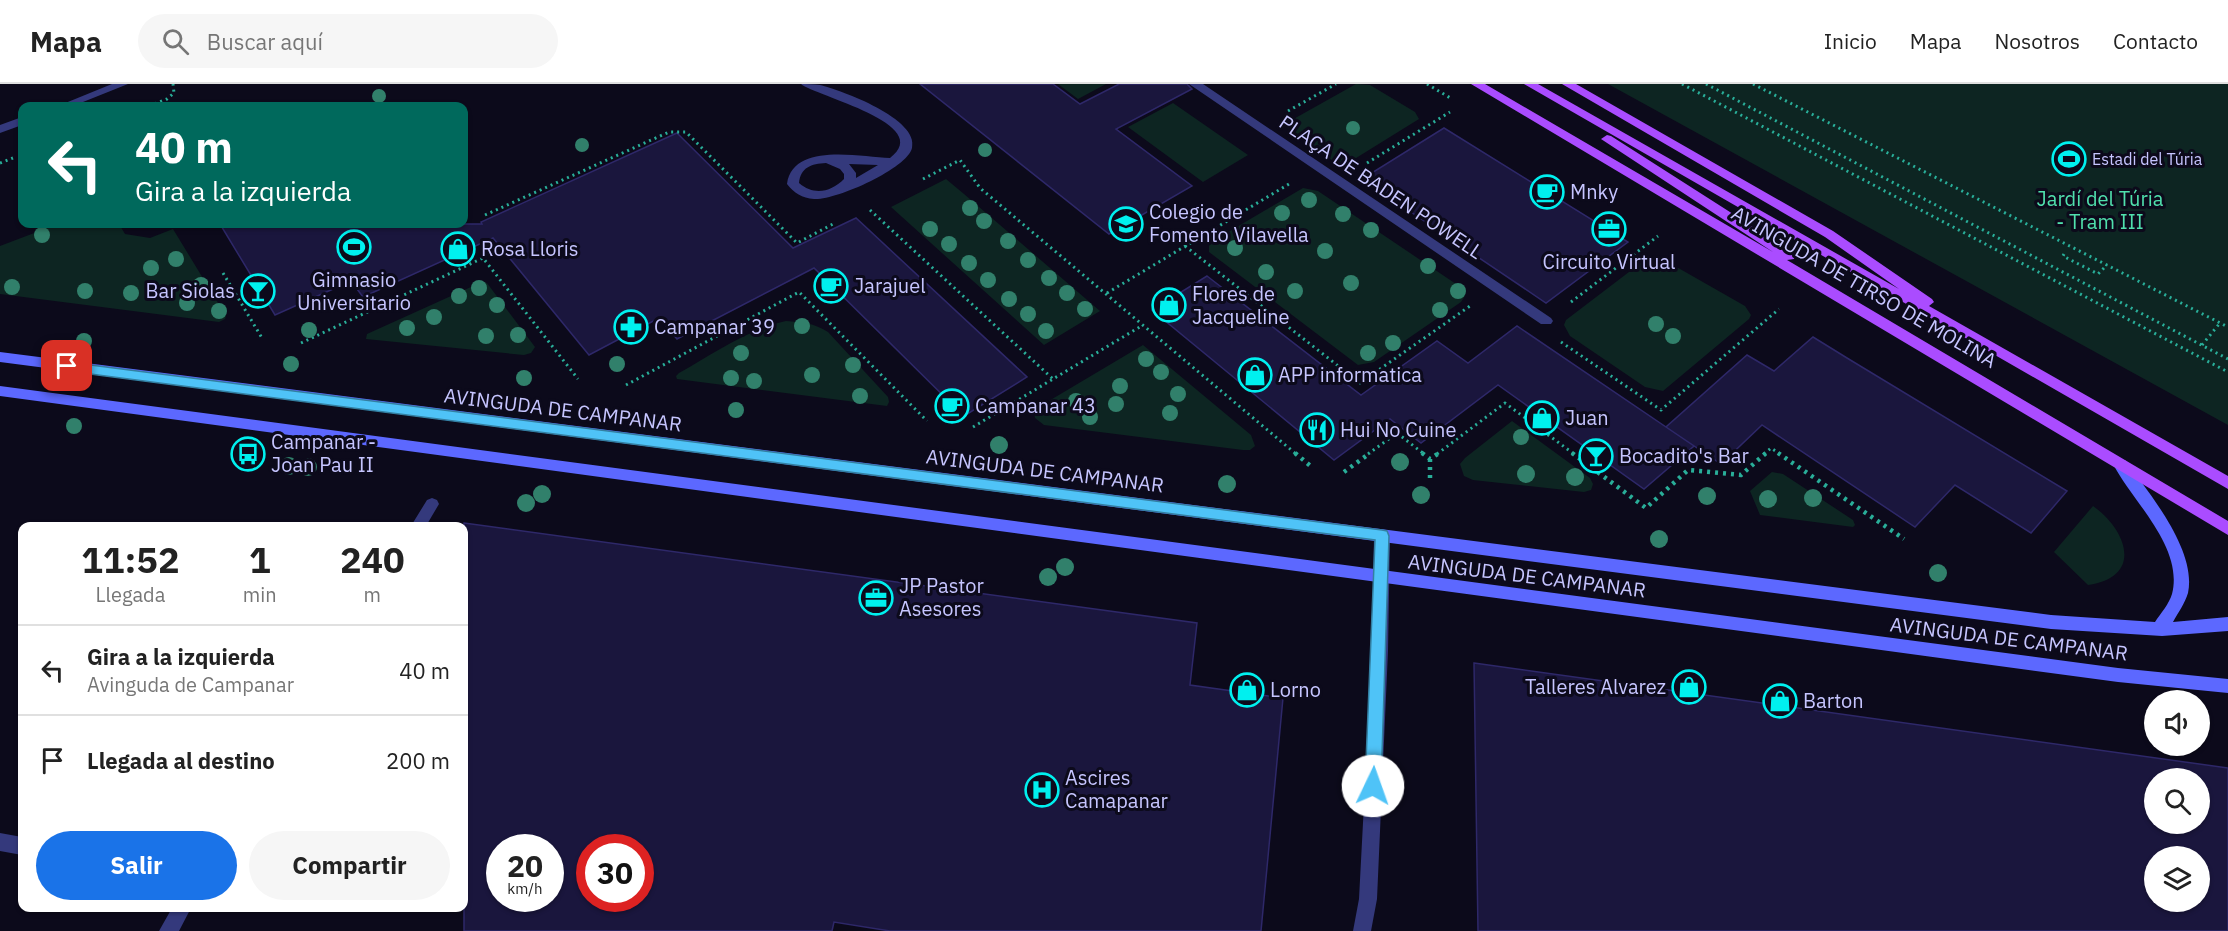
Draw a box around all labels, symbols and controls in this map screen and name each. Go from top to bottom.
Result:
search box [138,14,558,68]
text: Mapa [30,23,102,60]
icon: search [159,25,192,58]
text: Buscar aquí [207,27,323,56]
text: Inicio [1824,27,1877,55]
text: Mapa [1910,27,1962,55]
text: Nosotros [1995,27,2080,55]
text: Contacto [2113,27,2198,55]
street label: PLAÇA DE BADEN POWELL [1274,108,1488,265]
text: 40 m [135,120,233,175]
icon: left [36,126,114,204]
sports icon: Estadi del Túria [2051,141,2087,177]
place label: Estadi del Túria [2092,149,2203,169]
text: Gira a la izquierda [135,173,351,208]
cafe icon: Mnky [1529,174,1565,210]
place label: Mnky [1570,178,1618,205]
park label: Jardí del Túria - Tram III [2037,185,2164,235]
place label: Colegio de Fomento Vilavella [1149,198,1309,248]
street label: AVINGUDA DE TIRSO DE MOLINA [1727,199,2002,374]
school or university icon: Colegio de Fomento Vilavella [1108,206,1144,242]
office icon: Circuito Virtual [1591,211,1627,247]
sports icon: Gimnasio Universitario [336,229,372,265]
shop icon: Rosa Lloris [440,231,476,267]
place label: Rosa Lloris [481,235,579,262]
place label: Circuito Virtual [1542,248,1676,275]
place label: Gimnasio Universitario [297,266,411,316]
cafe icon: Jarajuel [813,268,849,304]
place label: Jarajuel [854,272,926,299]
bar icon: Bar Siolas [240,273,276,309]
place label: Bar Siolas [146,277,235,304]
place label: Flores de Jacqueline [1192,280,1290,330]
shop icon: Flores de Jacqueline [1151,287,1187,323]
pharmacy icon: Campanar 39 [613,309,649,345]
place label: Campanar 39 [654,313,775,340]
pin [41,340,92,391]
icon: arrive [50,349,83,382]
shop icon: APP informatica [1237,357,1273,393]
place label: APP informatica [1278,361,1422,388]
street label: AVINGUDA DE CAMPANAR [443,382,684,438]
cafe icon: Campanar 43 [934,388,970,424]
place label: Campanar 43 [975,392,1096,419]
shop icon: Juan [1524,400,1560,436]
place label: Juan [1565,404,1609,431]
restaurant icon: Hui No Cuine [1299,412,1335,448]
place label: Hui No Cuine [1340,416,1456,443]
place label: Campanar - Joan Pau II [271,428,376,478]
bus stop icon: Campanar - Joan Pau II [230,436,266,472]
bar icon: Bocadito's Bar [1578,438,1614,474]
place label: Bocadito's Bar [1619,442,1749,469]
street label: AVINGUDA DE CAMPANAR [925,443,1166,499]
text: 11:52 [81,536,180,583]
text: 1 [249,536,271,583]
text: 240 [340,536,405,583]
street label: AVINGUDA DE CAMPANAR [1407,548,1648,604]
place label: JP Pastor Asesores [899,572,984,622]
office icon: JP Pastor Asesores [858,580,894,616]
text: Llegada [95,581,165,608]
text: min [243,581,277,608]
text: m [364,581,381,608]
street label: AVINGUDA DE CAMPANAR [1889,611,2130,667]
text: Gira a la izquierda [87,642,275,671]
icon: left [36,654,69,687]
text: 40 m [399,656,450,685]
shop icon: Talleres Alvarez [1671,669,1707,705]
text: Avinguda de Campanar [87,671,294,698]
shop icon: Lorno [1229,672,1265,708]
place label: Talleres Alvarez [1525,673,1666,700]
place label: Lorno [1270,676,1321,703]
shop icon: Barton [1762,683,1798,719]
place label: Barton [1803,687,1864,714]
map controls [2144,690,2210,912]
button: sound [2144,690,2210,756]
icon: arrive [36,744,69,777]
text: Llegada al destino [87,746,275,775]
text: 200 m [386,746,450,775]
position arrow [1341,754,1405,818]
place label: Ascires Camapanar [1065,764,1168,814]
button: search [2144,768,2210,834]
hospital icon: Ascires Camapanar [1024,772,1060,808]
button: Salir [36,831,237,900]
button: Compartir [249,831,450,900]
speed limit sign: 30 [576,834,654,912]
text: 20 [507,846,543,885]
button: layers [2144,846,2210,912]
text: km/h [507,879,543,898]

